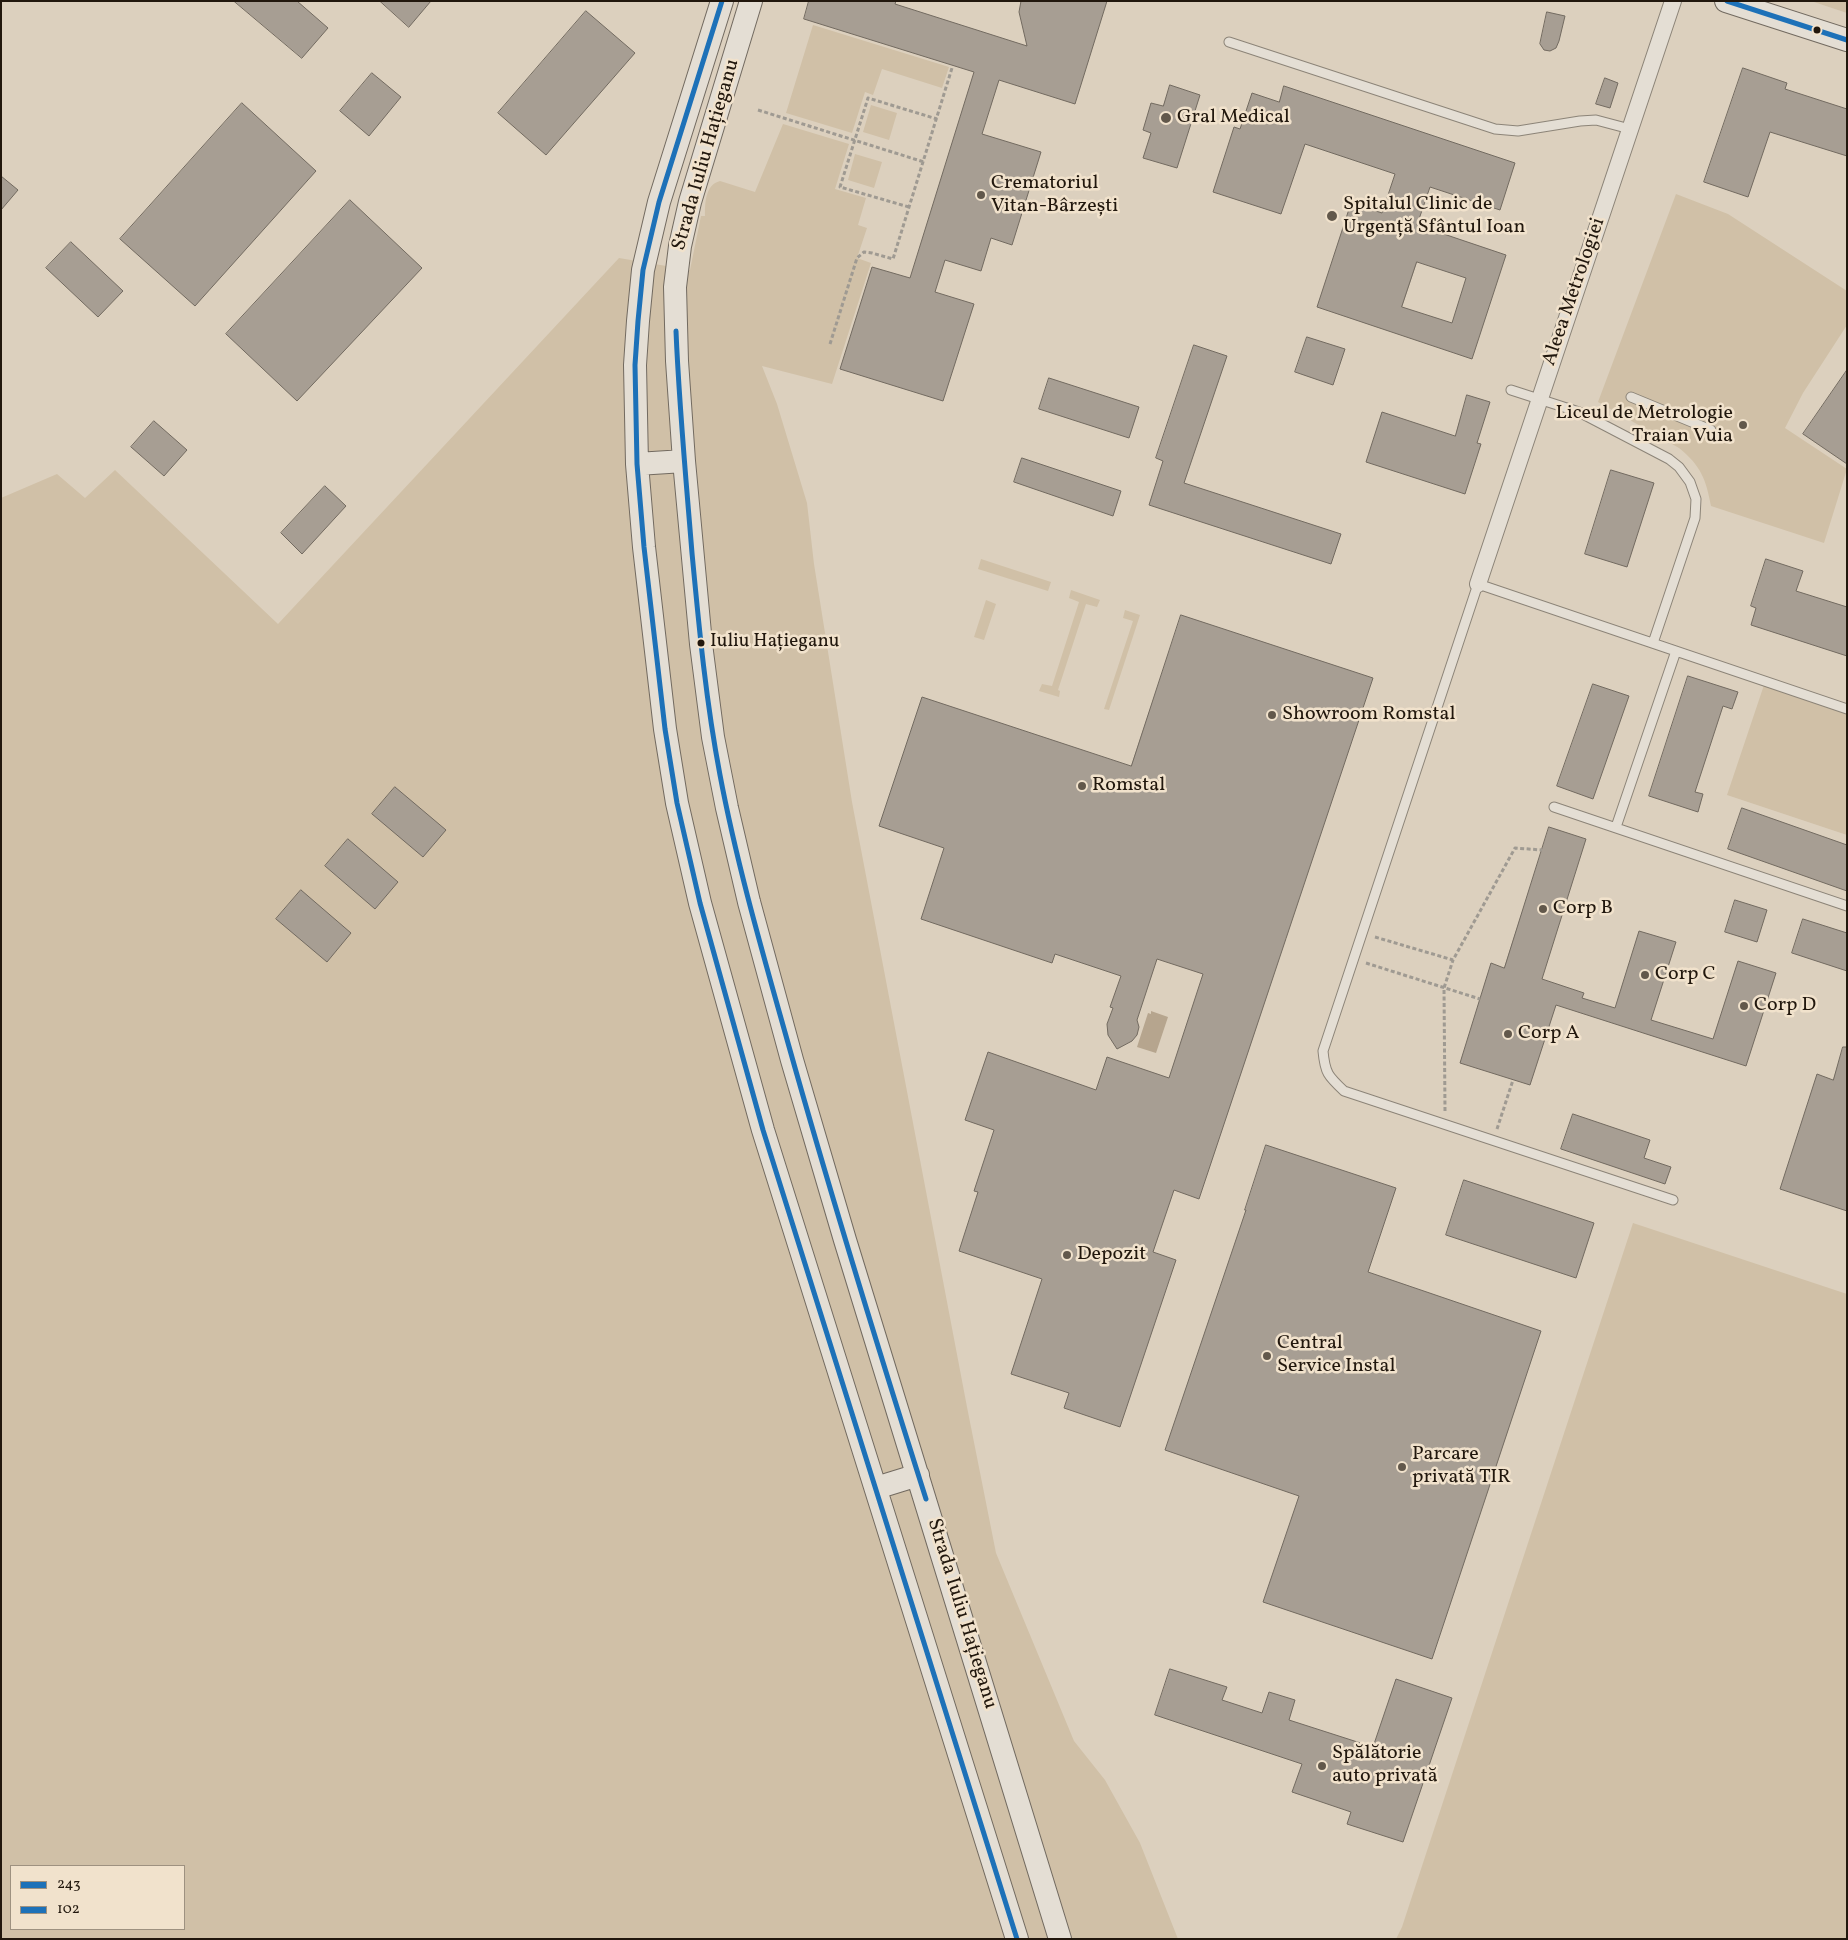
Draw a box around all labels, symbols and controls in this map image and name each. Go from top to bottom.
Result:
unlabelled marker [1812,25,1822,35]
street label: Strada Iuliu Hațieganu [668,57,746,253]
place label: Gral Medical [1177,106,1290,130]
marker: Gral Medical [1159,111,1173,125]
place label: Crematoriul Vitan-Bârzești [991,172,1118,219]
marker: Crematoriul Vitan-Bârzești [975,189,987,201]
place label: Spitalul Clinic de Urgență Sfântul Ioan [1343,193,1526,240]
marker: Spitalul Clinic de Urgență Sfântul Ioan [1325,209,1339,223]
street label: Aleea Metrologiei [1538,215,1612,369]
place label: Liceul de Metrologie Traian Vuia [1555,402,1733,449]
marker: Liceul de Metrologie Traian Vuia [1737,419,1749,431]
place label: Iuliu Hațieganu [710,632,839,654]
marker: Iuliu Hațieganu [696,638,706,648]
place label: Showroom Romstal [1282,703,1455,727]
marker: Showroom Romstal [1266,709,1278,721]
place label: Romstal [1092,774,1165,798]
marker: Romstal [1076,780,1088,792]
place label: Corp B [1553,897,1613,921]
marker: Corp B [1537,903,1549,915]
place label: Corp C [1655,963,1716,987]
marker: Corp C [1639,969,1651,981]
place label: Corp D [1754,994,1816,1018]
marker: Corp D [1738,1000,1750,1012]
place label: Corp A [1518,1022,1580,1046]
marker: Corp A [1502,1028,1514,1040]
place label: Depozit [1077,1243,1146,1267]
marker: Depozit [1061,1249,1073,1261]
place label: Central Service Instal [1277,1332,1395,1379]
marker: Central Service Instal [1261,1350,1273,1362]
place label: Parcare privată TIR [1412,1443,1511,1490]
marker: Parcare privată TIR [1396,1461,1408,1473]
street label: Strada Iuliu Hațieganu [921,1516,1001,1712]
place label: Spălătorie auto privată [1332,1742,1438,1789]
marker: Spălătorie auto privată [1316,1760,1328,1772]
legend [10,1865,185,1930]
text: 243 [57,1874,81,1895]
text: 102 [57,1899,80,1920]

